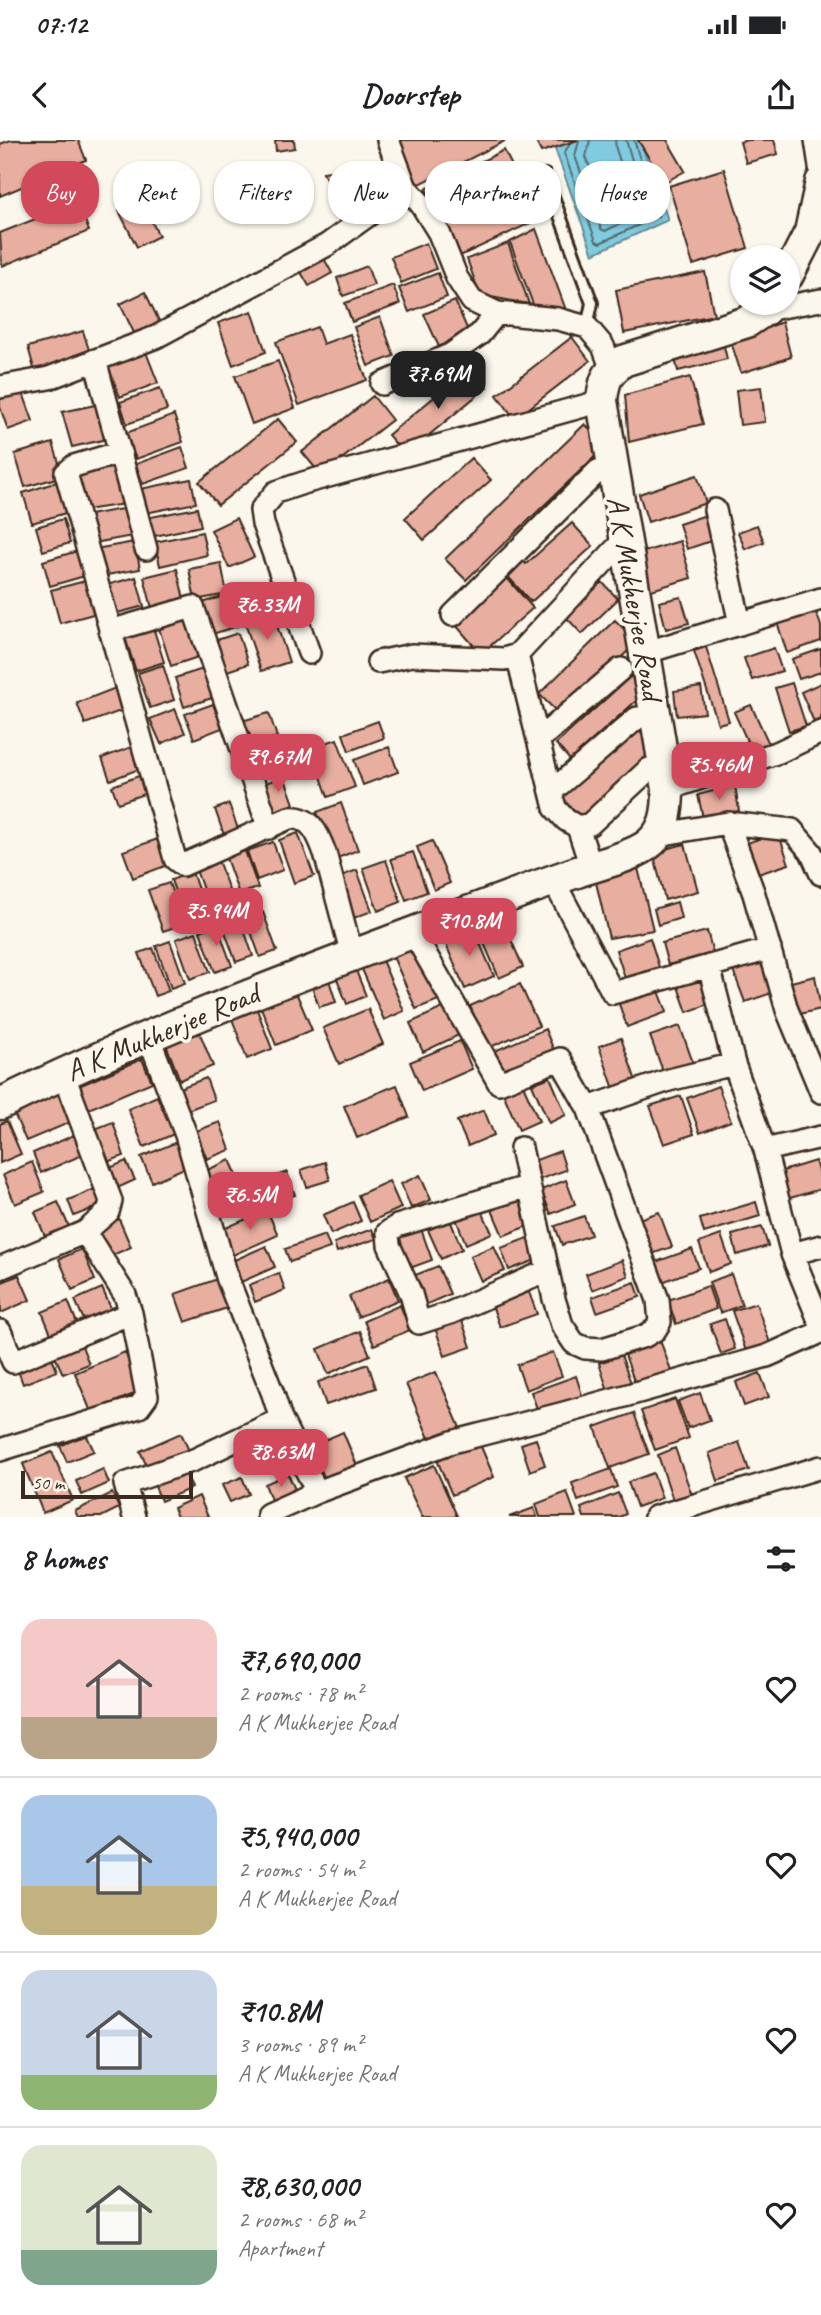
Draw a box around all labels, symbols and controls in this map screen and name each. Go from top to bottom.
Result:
text: 07:12 [35,8,87,41]
text: Doorstep [361,74,460,115]
icon: back [21,76,59,114]
icon: share [762,76,800,114]
chip: Buy [21,161,99,224]
chip: Rent [113,161,200,224]
chip: Filters [214,161,314,224]
chip: New [328,161,411,224]
chip: Apartment [425,161,561,224]
chip: House [575,161,670,224]
map controls [730,245,800,315]
button: layers [730,245,800,315]
pin: ₹7.69M [381,352,495,411]
text: ₹7.69M [407,359,469,388]
street label: A K Mukherjee Road [598,493,672,707]
pin: ₹6.33M [210,582,324,642]
text: ₹6.33M [235,590,299,619]
pin: ₹9.67M [221,734,335,794]
text: ₹9.67M [247,742,309,771]
pin: ₹5.46M [662,742,776,802]
text: ₹5.46M [688,750,750,779]
pin: ₹5.94M [159,888,273,948]
text: ₹5.94M [185,896,247,925]
pin: ₹10.8M [412,898,526,958]
text: ₹10.8M [438,906,500,935]
street label: A K Mukherjee Road [60,973,268,1090]
pin: ₹6.5M [201,1172,299,1232]
text: ₹6.5M [224,1180,276,1209]
pin: ₹8.63M [224,1430,338,1489]
text: ₹8.63M [249,1437,313,1466]
scale bar [21,1468,192,1500]
text: 50 m [32,1471,64,1495]
text: 8 homes [21,1540,106,1578]
icon: filters [762,1540,800,1578]
text: ₹7,690,000 [238,1641,358,1679]
icon: home [77,1647,161,1731]
icon: heart [762,1670,800,1708]
text: 2 rooms · 78 m² [238,1679,362,1708]
text: A K Mukherjee Road [238,1708,396,1737]
text: ₹5,940,000 [238,1817,357,1855]
icon: home [77,1823,161,1907]
icon: heart [762,1846,800,1884]
text: 2 rooms · 54 m² [238,1855,362,1884]
text: A K Mukherjee Road [238,1884,396,1913]
text: ₹10.8M [238,1992,320,2030]
icon: home [77,1998,161,2082]
icon: heart [762,2021,800,2059]
text: 3 rooms · 89 m² [238,2030,362,2059]
text: A K Mukherjee Road [238,2059,396,2088]
text: ₹8,630,000 [238,2167,359,2205]
icon: home [77,2173,161,2257]
icon: heart [762,2196,800,2234]
text: 2 rooms · 68 m² [238,2205,362,2234]
text: Apartment [238,2234,323,2263]

